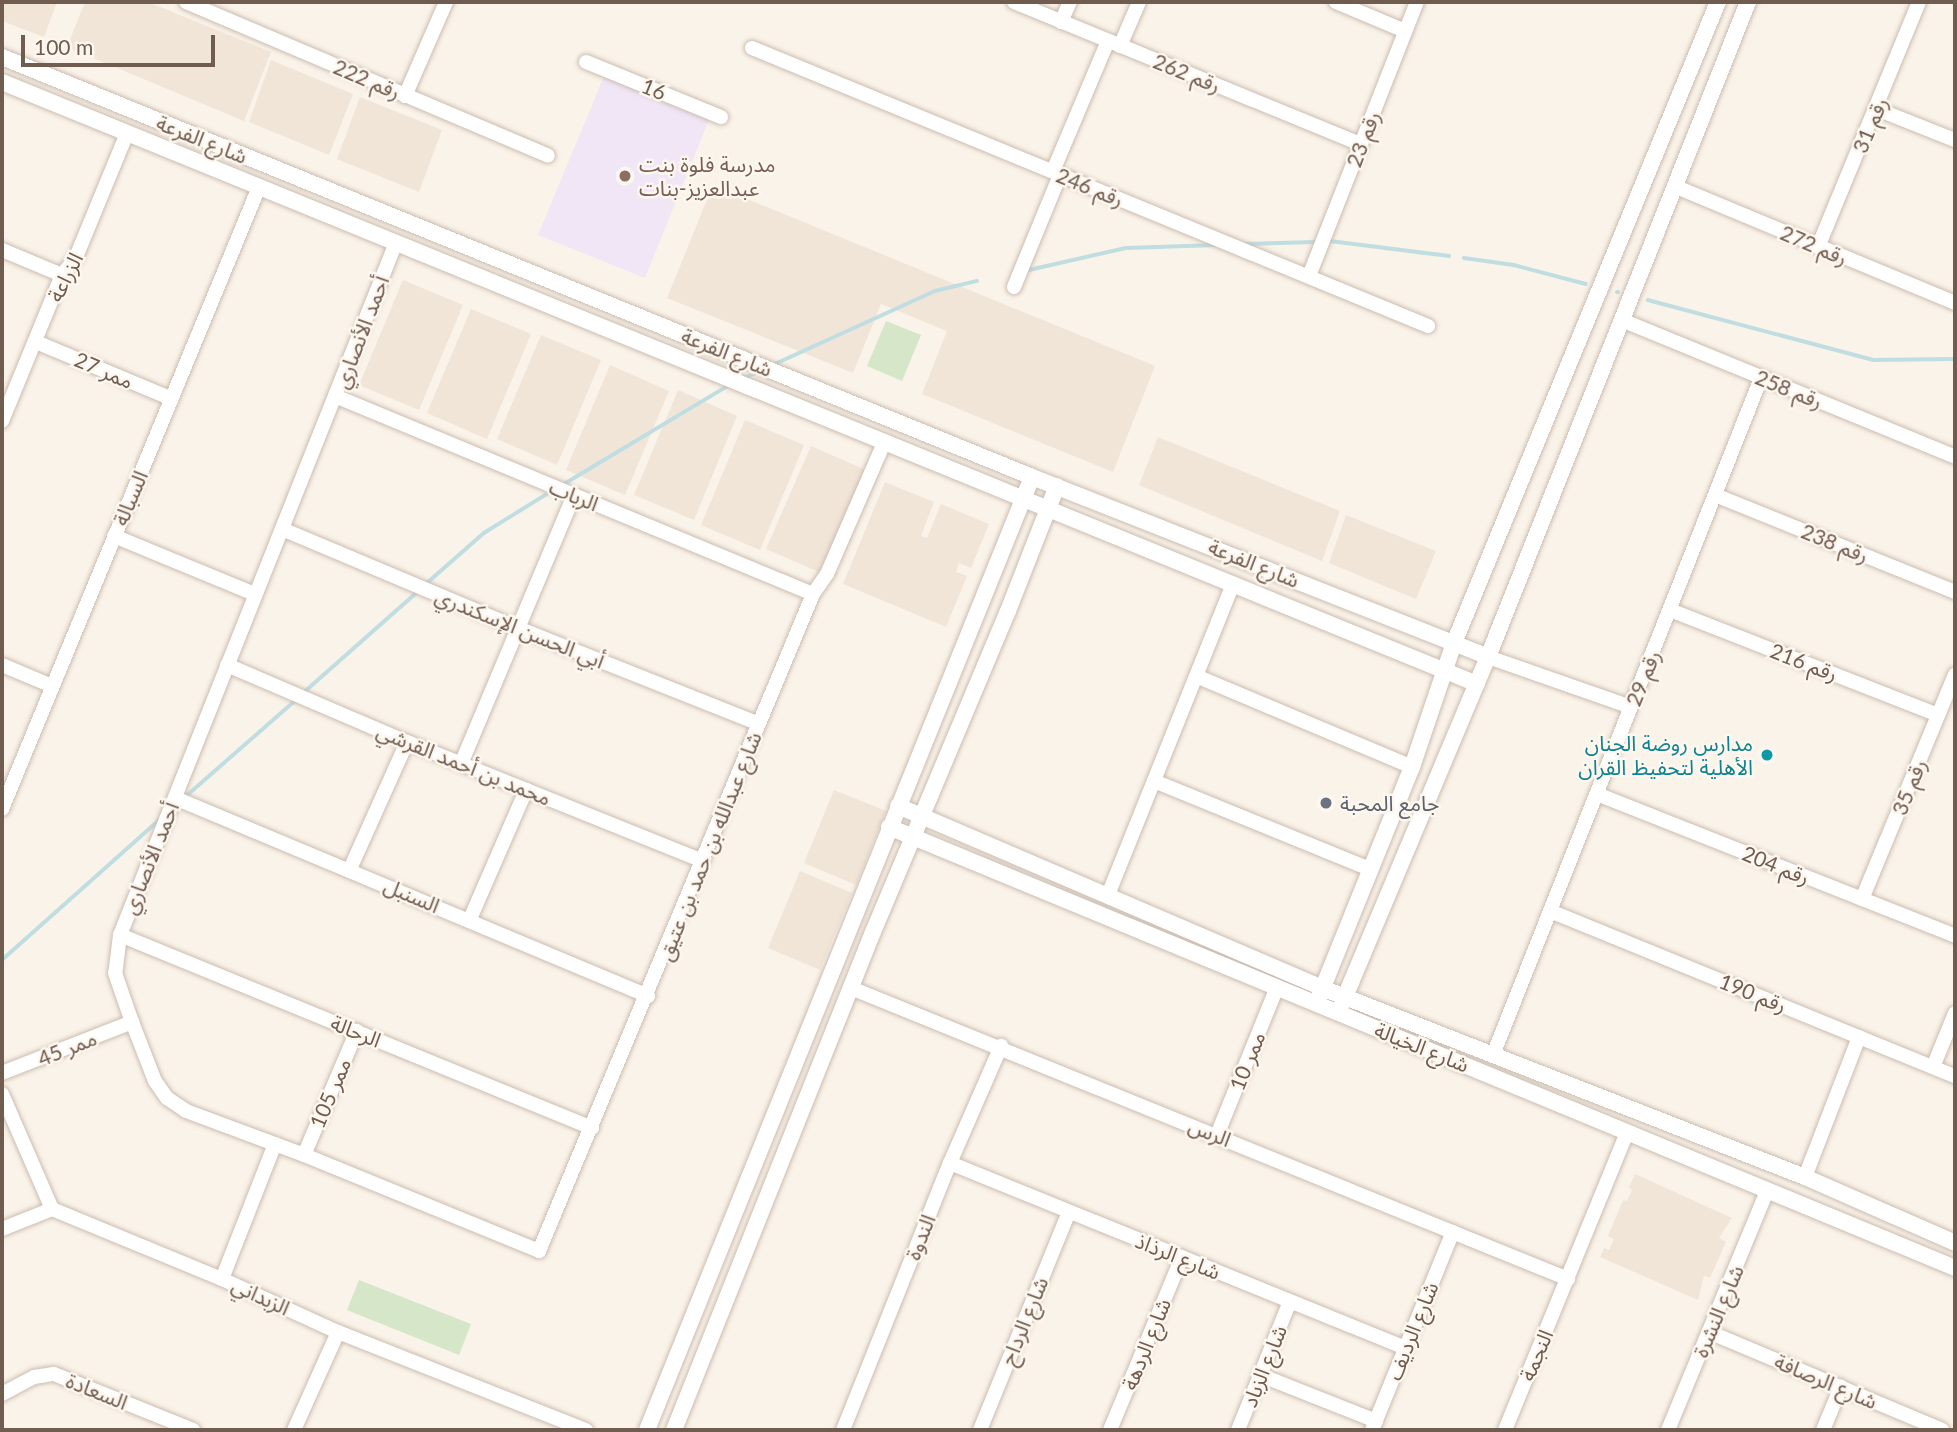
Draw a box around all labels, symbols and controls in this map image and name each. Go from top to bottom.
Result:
scale bar [24,21,219,65]
text: 100 m [34,34,93,59]
street label: رقم 262 [1150,48,1224,98]
street label: رقم 222 [330,54,404,104]
street label: 16 [638,73,670,105]
street label: رقم 31 [1847,93,1893,157]
street label: رقم 23 [1341,107,1385,171]
street label: شارع الفرعة [153,109,251,169]
place label: مدرسة فلوة بنت عبدالعزيز-بنات [639,151,776,201]
street label: رقم 246 [1053,162,1127,212]
marker: مدرسة فلوة بنت عبدالعزيز-بنات [617,168,633,184]
street label: رقم 272 [1777,220,1851,270]
street label: الزراعة [42,248,88,306]
street label: أحمد الأنصاري [328,272,394,392]
street label: شارع الفرعة [678,322,776,382]
street label: ممر 27 [71,346,137,394]
street label: رقم 258 [1752,364,1826,414]
street label: السبالة [107,467,153,529]
street label: الرباب [546,474,602,516]
street label: رقم 238 [1798,518,1872,568]
street label: شارع الفرعة [1205,533,1303,593]
street label: أبي الحسن الإسكندري [432,583,608,673]
street label: رقم 216 [1767,638,1841,686]
street label: رقم 29 [1620,646,1666,710]
street label: محمد بن أحمد القرشي [373,717,555,811]
street label: شارع عبدالله بن حمد بن عتيق [652,728,766,964]
place label: مدارس روضة الجنان الأهلية لتحفيظ القران [1578,730,1753,780]
marker: مدارس روضة الجنان الأهلية لتحفيظ القران [1759,747,1775,763]
street label: رقم 35 [1886,755,1932,819]
place label: جامع المحبة [1340,790,1439,816]
marker: جامع المحبة [1318,795,1334,811]
street label: أحمد الأنصاري [116,798,184,918]
street label: رقم 204 [1739,840,1813,890]
street label: السنبل [380,872,444,918]
street label: رقم 190 [1716,968,1790,1018]
street label: الرحالة [327,1010,385,1052]
street label: شارع الخيالة [1371,1017,1473,1077]
street label: ممر 45 [34,1025,100,1071]
street label: ممر 10 [1224,1028,1270,1094]
street label: ممر 105 [304,1054,356,1132]
street label: الرس [1185,1112,1235,1152]
street label: الندوة [900,1211,940,1263]
street label: شارع الرذاذ [1132,1228,1224,1284]
street label: شارع النشرة [1687,1261,1749,1361]
street label: الزبداني [228,1272,294,1320]
street label: شارع الرداح [995,1273,1053,1369]
street label: شارع الرديف [1381,1278,1443,1384]
street label: شارع الردهة [1116,1294,1176,1394]
street label: شارع الزباد [1236,1321,1292,1411]
street label: النجمة [1514,1326,1558,1384]
street label: شارع الرصافة [1771,1348,1881,1414]
street label: السعادة [63,1367,131,1415]

